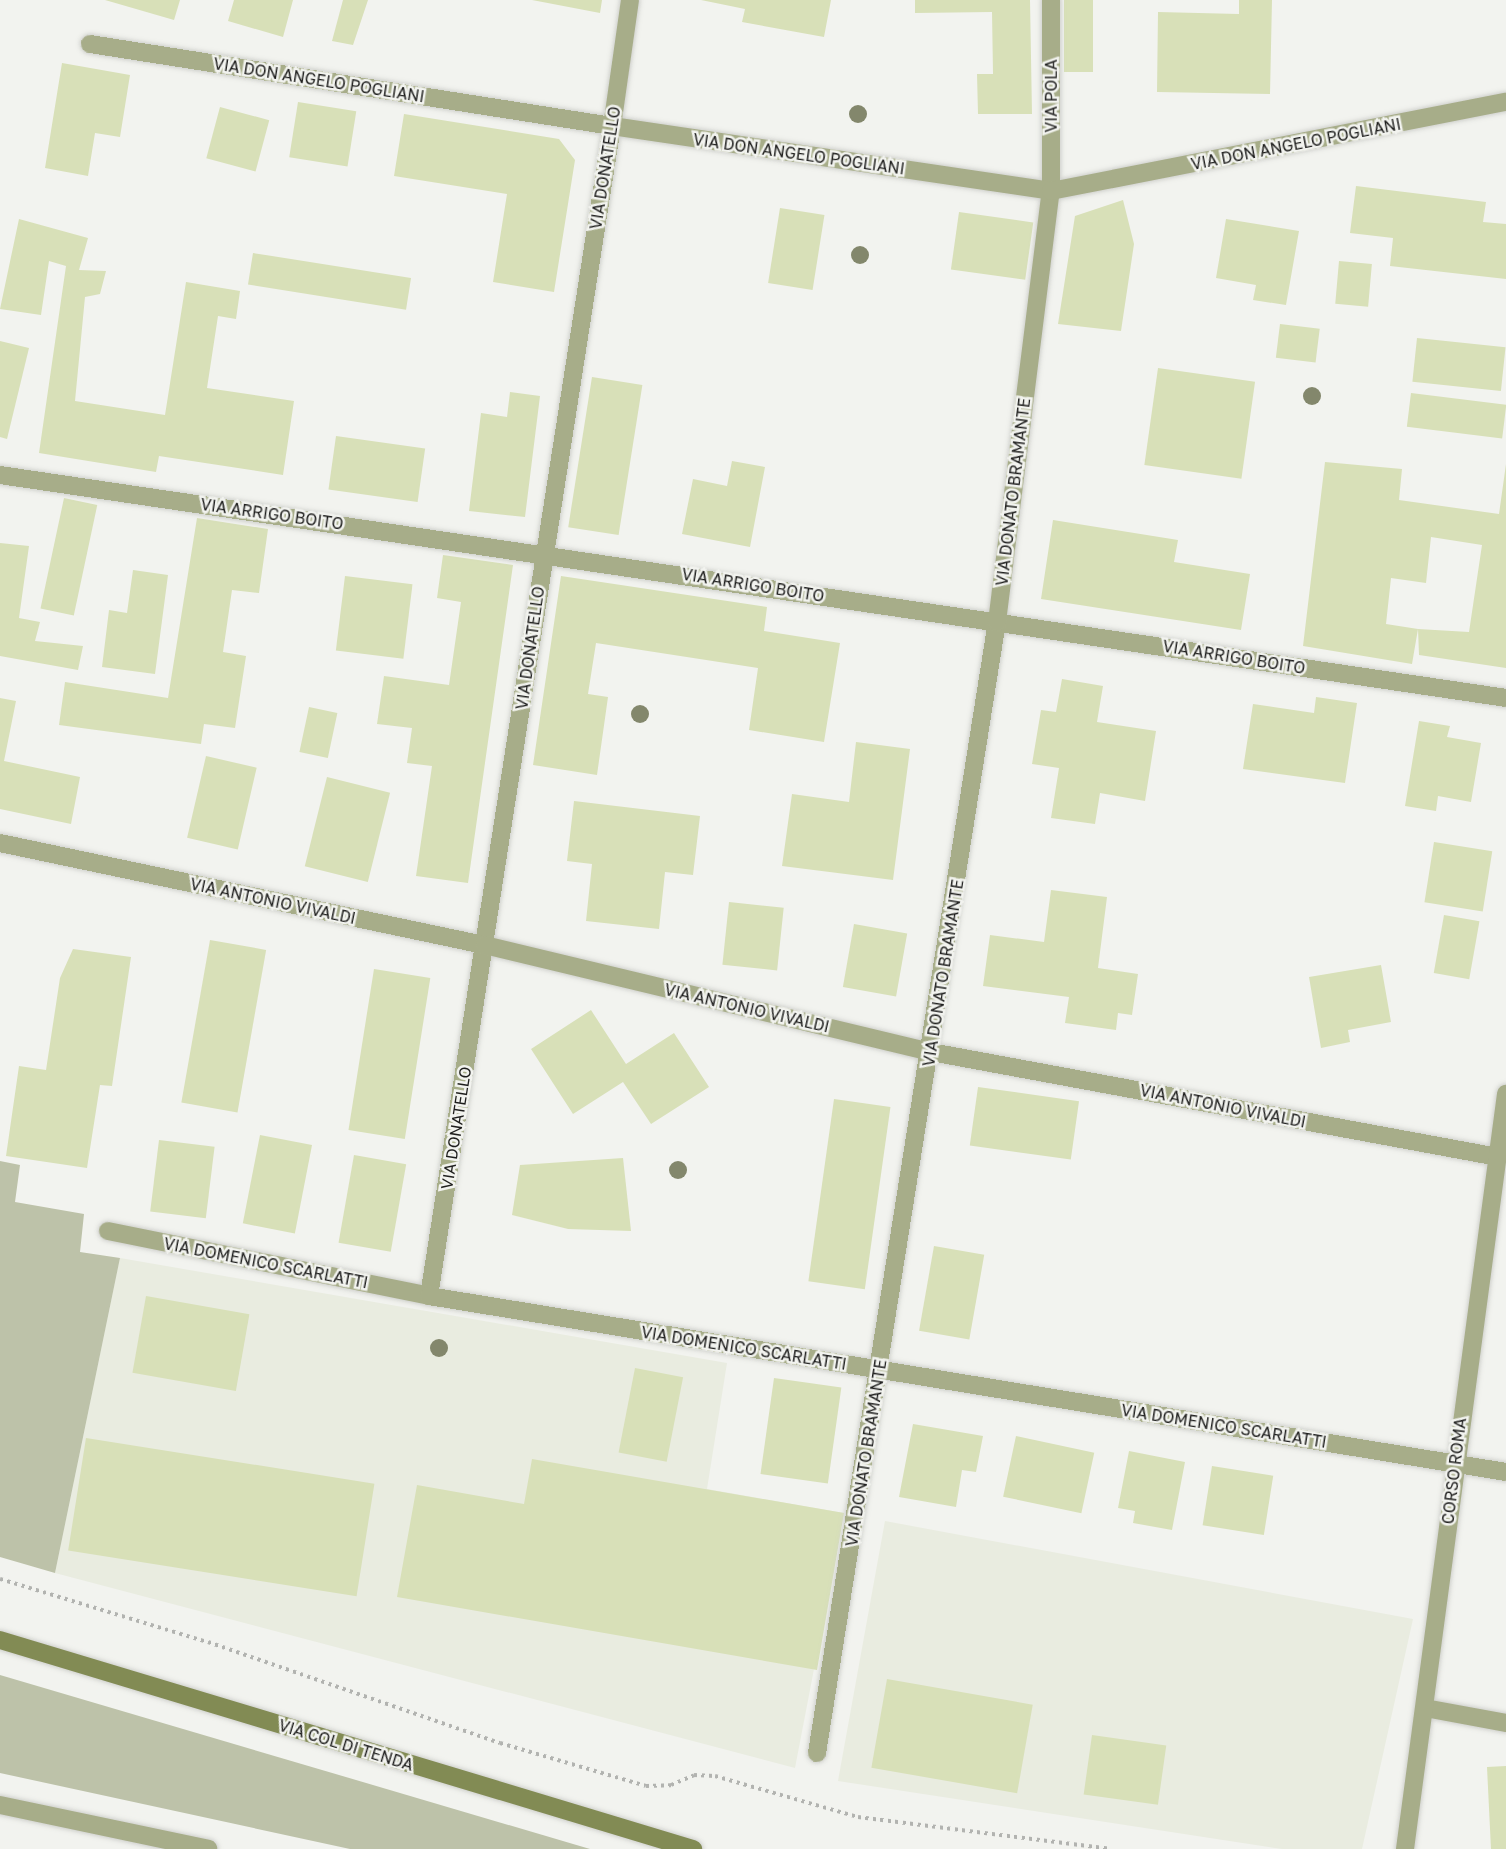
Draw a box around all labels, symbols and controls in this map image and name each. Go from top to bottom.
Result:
street label: VIA DON ANGELO POGLIANI [212,54,426,106]
street label: VIA POLA [1041,59,1061,133]
street label: VIA DONATELLO [586,105,624,231]
street label: VIA DON ANGELO POGLIANI [1189,114,1403,174]
street label: VIA DON ANGELO POGLIANI [692,130,906,178]
street label: VIA DONATO BRAMANTE [992,397,1034,587]
street label: VIA ARRIGO BOITO [199,494,345,534]
street label: VIA ARRIGO BOITO [680,564,826,606]
street label: VIA DONATELLO [512,585,548,711]
street label: VIA ARRIGO BOITO [1161,636,1307,678]
street label: VIA ANTONIO VIVALDI [188,874,358,928]
street label: VIA DONATO BRAMANTE [919,878,967,1068]
street label: VIA ANTONIO VIVALDI [663,980,831,1036]
street label: VIA DONATELLO [437,1065,475,1191]
street label: VIA ANTONIO VIVALDI [1138,1080,1308,1132]
street label: VIA DOMENICO SCARLATTI [162,1234,370,1292]
street label: VIA DOMENICO SCARLATTI [640,1322,848,1374]
street label: VIA DONATO BRAMANTE [842,1358,890,1548]
street label: VIA DOMENICO SCARLATTI [1120,1400,1328,1452]
street label: CORSO ROMA [1438,1417,1470,1525]
street label: VIA COL DI TENDA [276,1715,416,1775]

